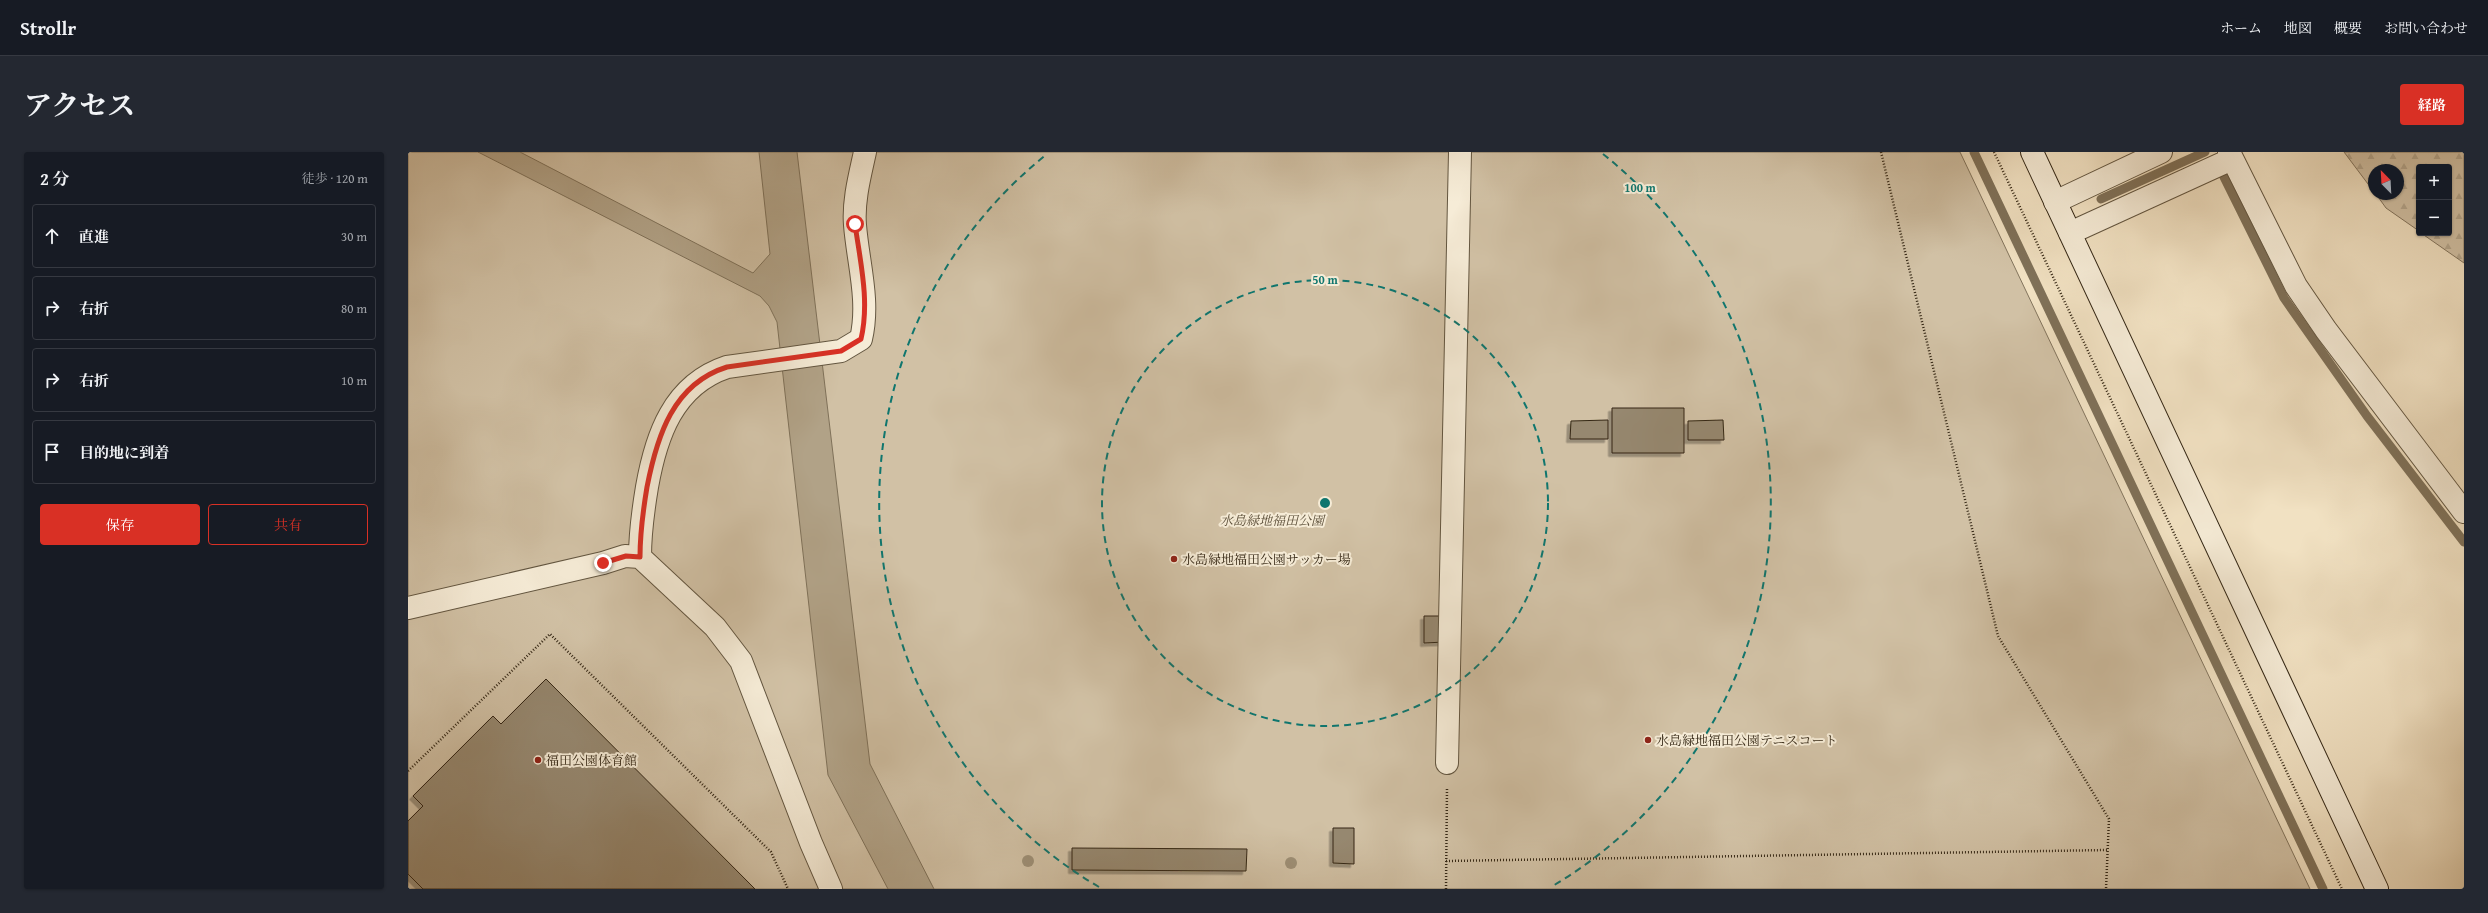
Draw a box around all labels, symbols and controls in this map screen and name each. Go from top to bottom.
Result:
text: Strollr [20,14,76,42]
text: ホーム [2220,18,2262,38]
text: 地図 [2284,18,2312,38]
text: 概要 [2334,18,2362,38]
text: お問い合わせ [2384,18,2468,38]
text: アクセス [24,84,135,125]
button: 経路 [2400,84,2464,125]
north arrow [2368,164,2404,200]
map controls [2416,164,2452,236]
button: + [2416,164,2452,200]
text: 2 分 [40,166,70,191]
text: 徒歩 · 120 m [302,169,368,188]
text: 100 m [1624,179,1657,196]
button: − [2416,200,2452,236]
route start [846,215,864,233]
icon: ahead [41,225,63,247]
text: 直進 [79,226,109,247]
text: 30 m [341,227,367,246]
text: 50 m [1312,271,1338,288]
icon: right [41,297,63,319]
text: 右折 [79,298,109,319]
text: 80 m [341,299,367,318]
icon: right [41,369,63,391]
text: 右折 [79,370,109,391]
text: 10 m [341,371,367,390]
icon: arrive [41,441,63,463]
text: 目的地に到着 [79,442,169,463]
centre of rings [1318,496,1332,510]
button: 保存 [40,504,200,545]
button: 共有 [208,504,368,545]
park label: 水島緑地福田公園 [1220,511,1326,530]
place label: 水島緑地福田公園サッカー場 [1182,550,1351,569]
route end [594,554,612,572]
marker: 水島緑地福田公園サッカー場 [1169,554,1179,564]
place label: 水島緑地福田公園テニスコート [1656,731,1837,750]
marker: 水島緑地福田公園テニスコート [1643,735,1653,745]
place label: 福田公園体育館 [546,751,637,770]
marker: 福田公園体育館 [533,755,543,765]

